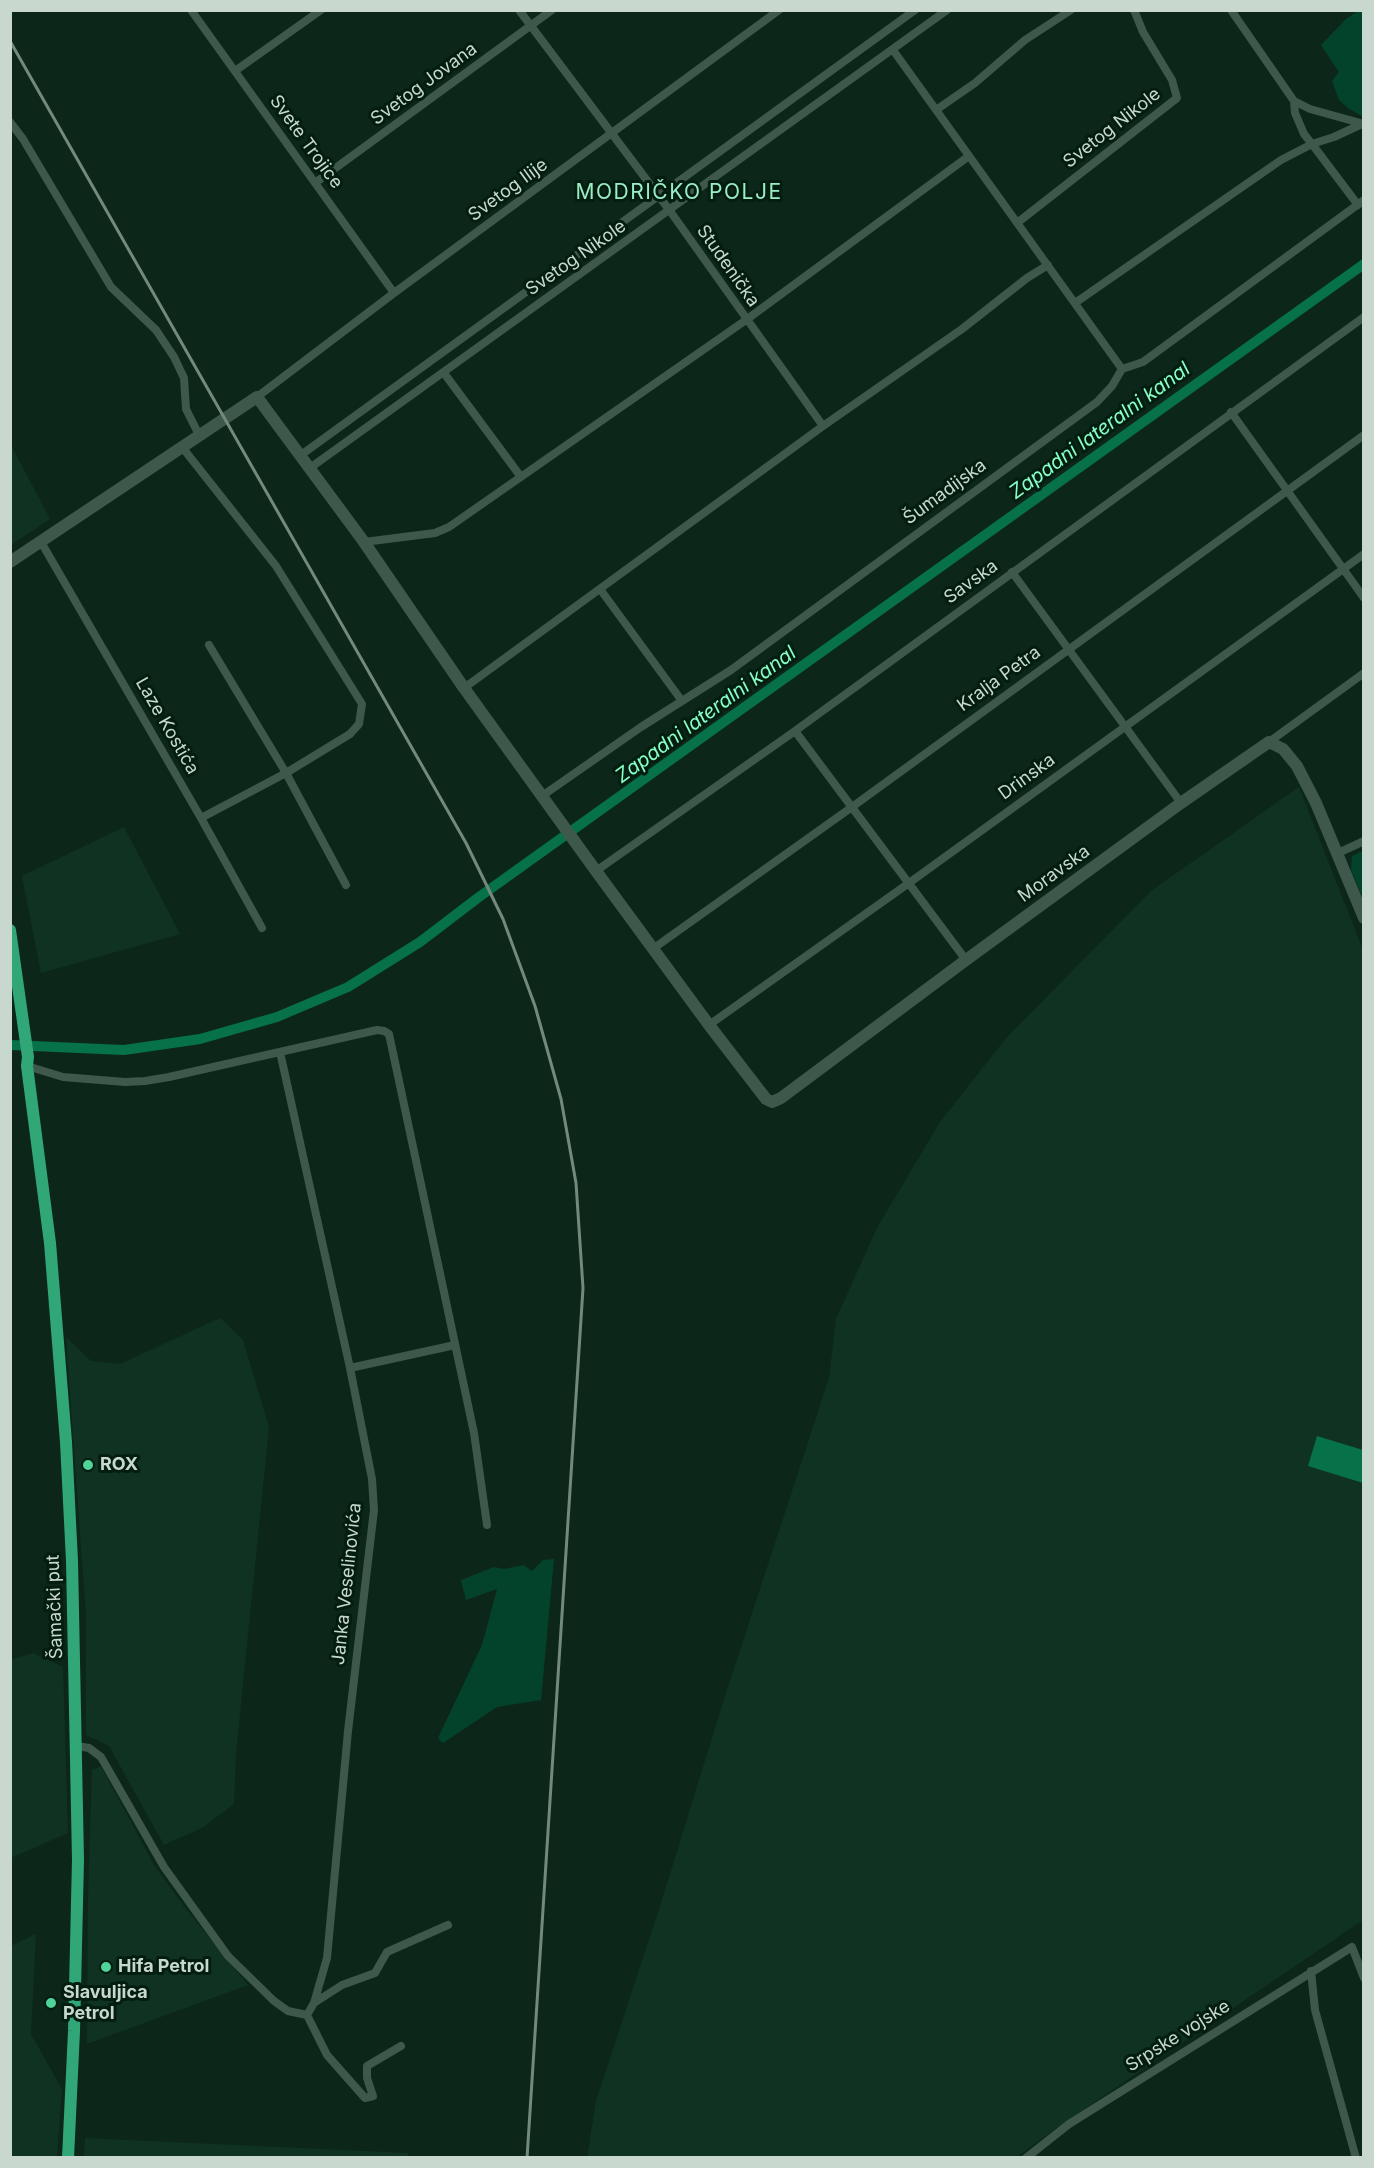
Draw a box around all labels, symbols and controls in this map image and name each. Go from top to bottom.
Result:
street label: Svetog Jovana [367,38,481,130]
street label: Svetog Nikole [1059,83,1165,173]
street label: Svete Trojice [265,91,347,193]
street label: Svetog Ilije [464,154,552,226]
district label: MODRIČKO POLJE [576,180,782,206]
street label: Svetog Nikole [522,215,630,301]
street label: Studenička [692,221,764,311]
water label: Zapadni lateralni kanal [1005,357,1195,505]
street label: Šumadijska [899,455,991,529]
street label: Savska [940,555,1002,609]
water label: Zapadni lateralni kanal [611,641,801,789]
street label: Kralja Petra [953,642,1045,716]
street label: Laze Kostića [131,674,203,778]
street label: Drinska [995,749,1059,805]
street label: Moravska [1014,841,1094,907]
place label: ROX [100,1454,138,1476]
marker: ROX [81,1458,95,1472]
street label: Janka Veselinovića [328,1502,366,1666]
street label: Šamački put [42,1554,68,1660]
place label: Hifa Petrol [118,1956,209,1978]
marker: Hifa Petrol [99,1960,113,1974]
place label: Slavuljica Petrol [63,1982,148,2024]
street label: Srpske vojske [1122,1995,1234,2077]
marker: Slavuljica Petrol [44,1996,58,2010]

